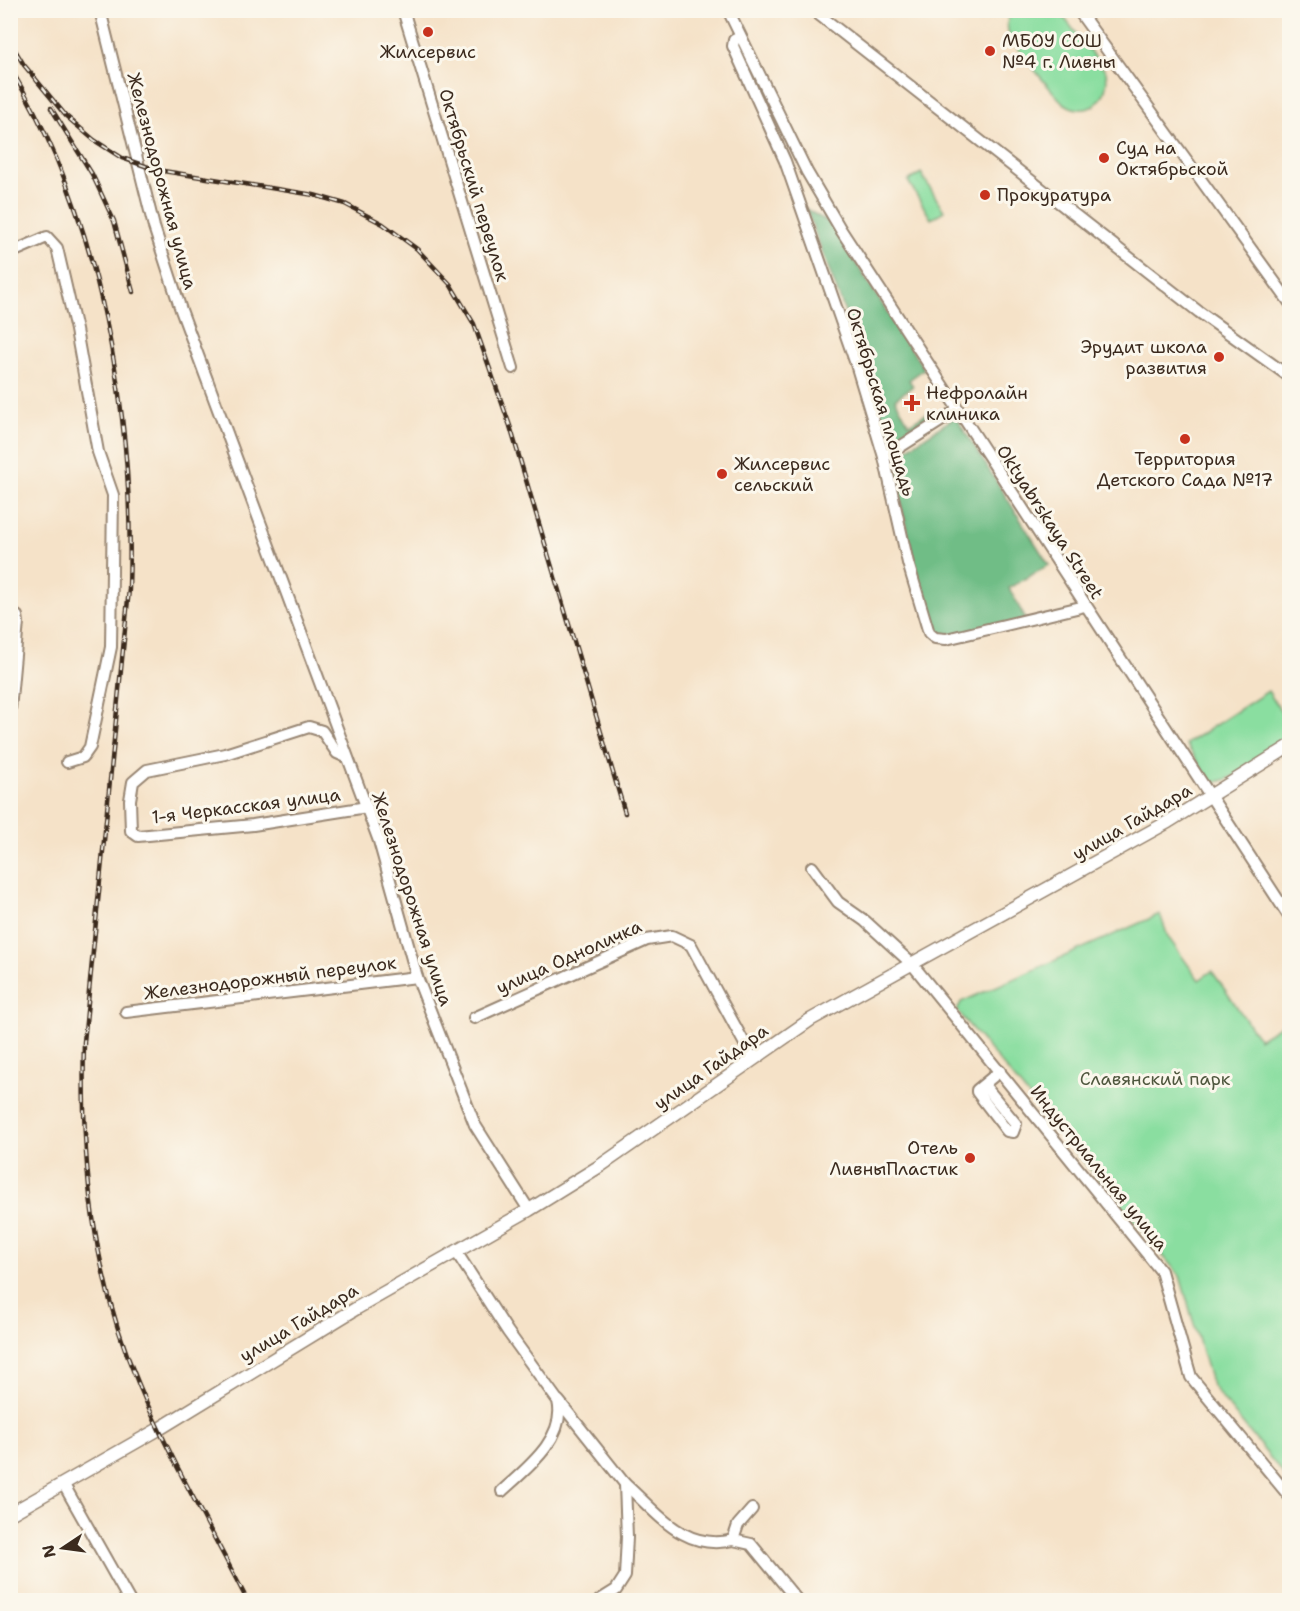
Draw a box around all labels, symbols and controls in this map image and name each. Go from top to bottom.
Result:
marker: Жилсервис [421,25,435,39]
place label: МБОУ СОШ №4 г. Ливны [1002,29,1116,74]
place label: Жилсервис [380,40,476,64]
marker: МБОУ СОШ №4 г. Ливны [983,44,997,58]
street label: Железнодорожная улица [121,70,203,292]
street label: Октябрьский переулок [433,86,515,285]
place label: Суд на Октябрьской [1116,136,1228,181]
marker: Суд на Октябрьской [1097,151,1111,165]
place label: Прокуратура [997,183,1111,207]
marker: Прокуратура [978,188,992,202]
street label: Октябрьская площадь [841,305,921,499]
place label: Эрудит школа развития [1081,335,1207,380]
marker: Эрудит школа развития [1212,350,1226,364]
place label: Нефролайн клиника [926,381,1028,426]
marker: Нефролайн клиника [903,394,921,412]
marker: Территория Детского Сада №17 [1178,432,1192,446]
street label: Oktyabrskaya Street [991,440,1109,604]
place label: Территория Детского Сада №17 [1097,447,1273,492]
place label: Жилсервис сельский [734,452,830,497]
marker: Жилсервис сельский [715,467,729,481]
street label: улица Гайдара [1068,778,1196,866]
street label: 1-я Черкасская улица [150,783,342,829]
street label: Железнодорожная улица [366,789,458,1009]
street label: улица Одноличка [493,914,645,1000]
street label: Железнодорожный переулок [142,951,398,1005]
street label: улица Гайдара [649,1019,773,1115]
park label: Славянский парк [1080,1067,1231,1091]
street label: Индустриальная улица [1025,1080,1173,1256]
place label: Отель ЛивныПластик [829,1136,958,1181]
marker: Отель ЛивныПластик [963,1151,977,1165]
street label: улица Гайдара [235,1278,363,1368]
north arrow [33,1518,93,1578]
text: N [37,1543,61,1560]

